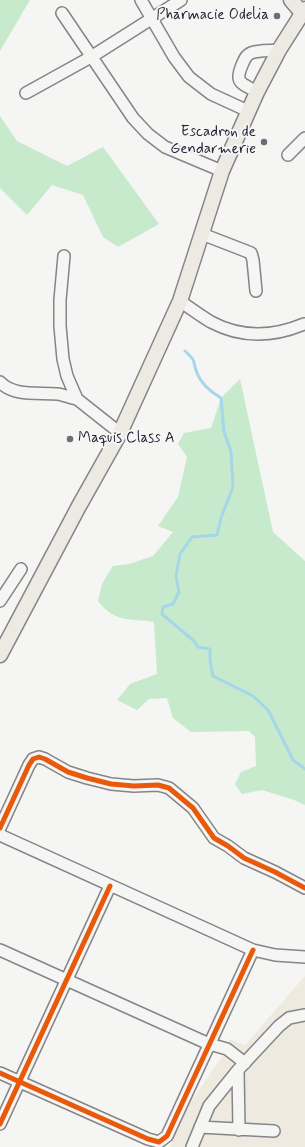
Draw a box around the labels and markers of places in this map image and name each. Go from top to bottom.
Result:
place label: Pharmacie Odelia [156,7,269,25]
marker: Pharmacie Odelia [272,11,282,21]
place label: Escadron de Gendarmerie [170,124,256,159]
marker: Escadron de Gendarmerie [259,137,269,147]
place label: Maquis Class A [78,430,174,448]
marker: Maquis Class A [65,434,75,444]

